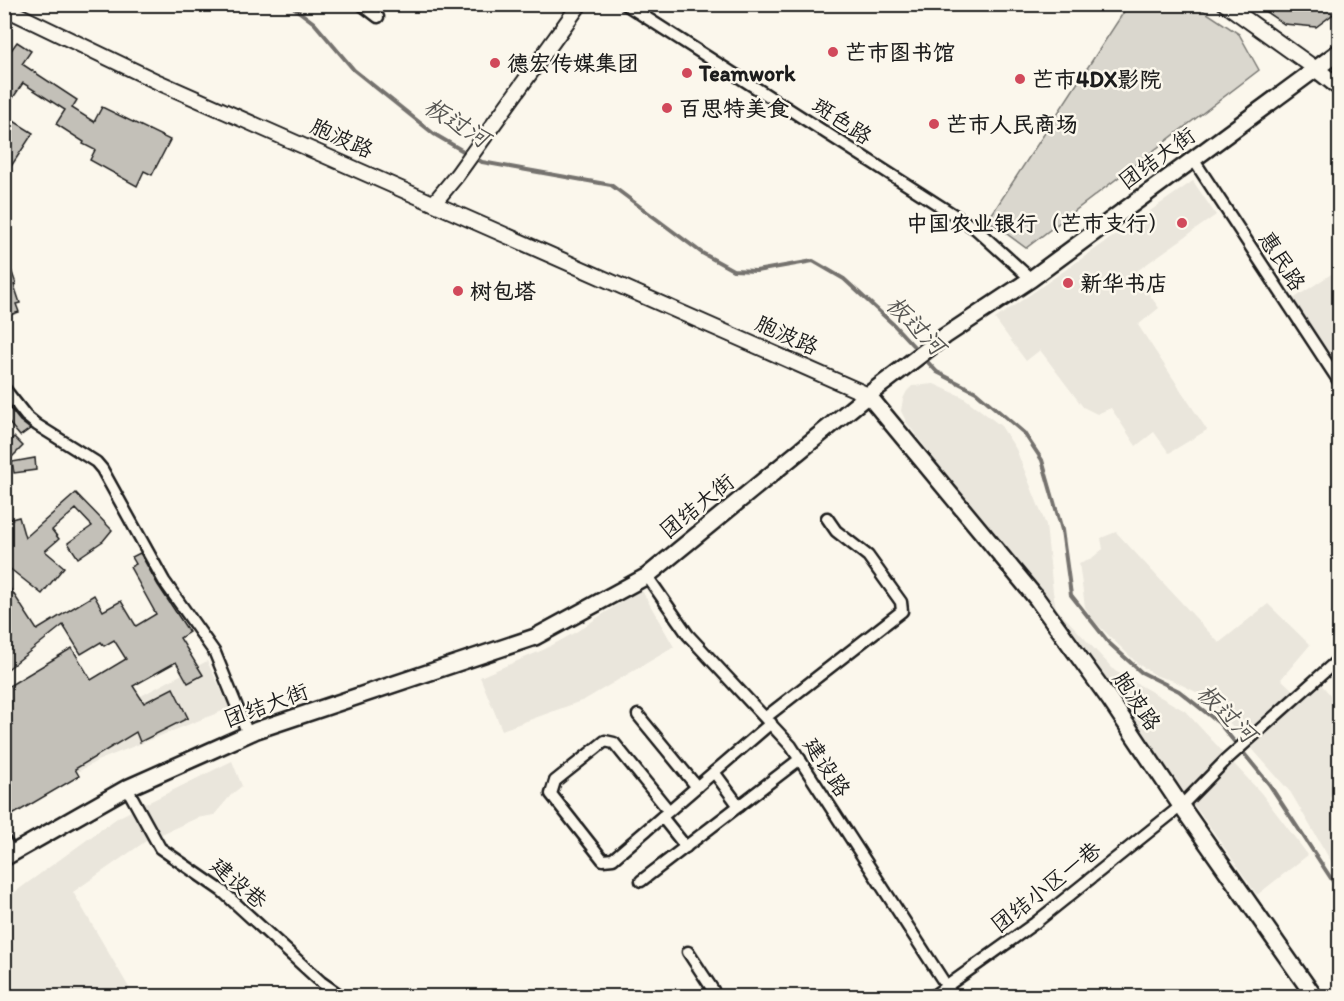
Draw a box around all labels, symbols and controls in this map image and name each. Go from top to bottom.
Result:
place label: 芒市图书馆 [845,39,955,66]
marker: 芒市图书馆 [826,45,840,59]
place label: 德宏传媒集团 [507,50,639,77]
marker: 德宏传媒集团 [488,56,502,70]
place label: Teamwork [698,60,796,87]
marker: Teamwork [680,66,694,80]
place label: 芒市4DX影院 [1032,66,1161,93]
marker: 芒市4DX影院 [1013,72,1027,86]
water label: 板过河 [419,91,499,155]
street label: 斑色路 [807,92,877,150]
place label: 百思特美食 [679,95,789,122]
marker: 百思特美食 [660,101,674,115]
place label: 芒市人民商场 [946,111,1078,138]
street label: 胞波路 [306,112,378,164]
marker: 芒市人民商场 [927,117,941,131]
street label: 团结大街 [1113,121,1201,195]
place label: 中国农业银行（芒市支行） [906,210,1170,237]
marker: 中国农业银行（芒市支行） [1175,216,1189,230]
street label: 惠民路 [1253,226,1311,296]
place label: 新华书店 [1080,270,1168,297]
marker: 新华书店 [1061,276,1075,290]
place label: 树包塔 [470,278,536,305]
marker: 树包塔 [451,284,465,298]
water label: 板过河 [880,289,955,364]
street label: 胞波路 [751,309,823,361]
street label: 团结大街 [654,468,740,544]
street label: 胞波路 [1107,666,1167,736]
street label: 团结大街 [220,677,312,733]
water label: 板过河 [1191,678,1266,751]
street label: 建设路 [798,732,856,802]
street label: 团结小区一巷 [986,836,1106,938]
street label: 建设巷 [205,851,273,915]

